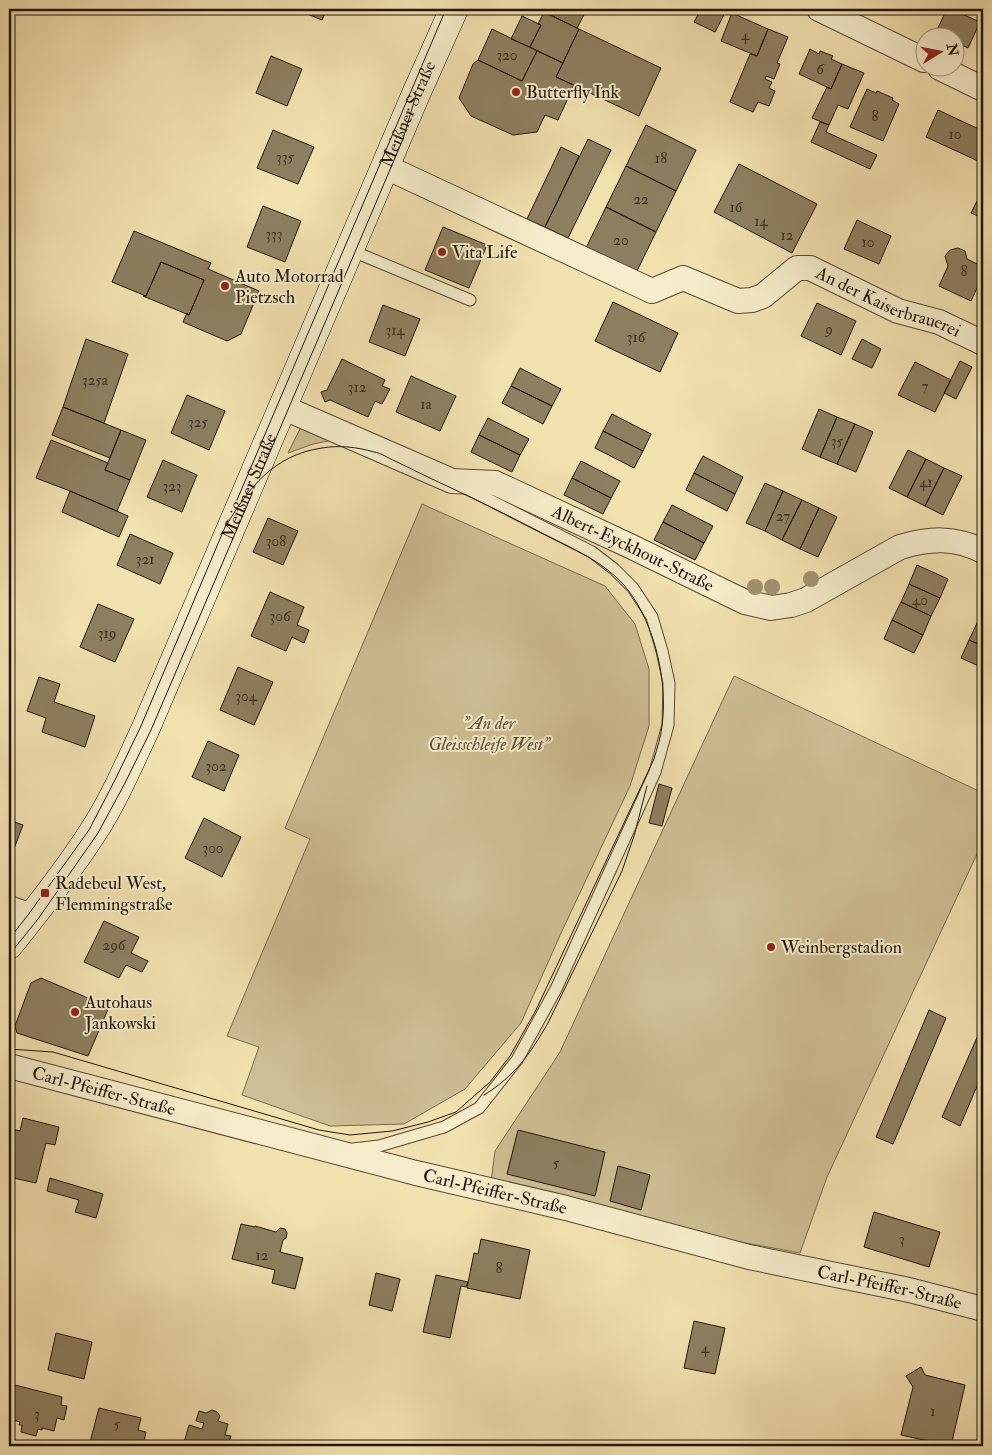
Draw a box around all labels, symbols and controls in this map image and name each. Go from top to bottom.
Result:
house number: 4 [741,26,750,45]
north arrow [914,28,964,78]
text: N [943,41,962,58]
house number: 320 [496,46,518,65]
street label: Meißner Straße [375,57,441,171]
house number: 6 [816,60,825,79]
place label: Butterfly Ink [526,81,620,104]
marker: Butterfly Ink [510,86,522,98]
house number: 8 [871,107,879,126]
house number: 10 [949,125,961,144]
house number: 335 [276,148,294,167]
house number: 18 [655,149,667,168]
house number: 22 [633,190,649,209]
house number: 16 [730,198,744,217]
house number: 14 [754,212,769,231]
house number: 333 [265,225,283,244]
house number: 12 [781,226,794,245]
house number: 20 [613,231,629,250]
house number: 10 [862,233,874,252]
place label: Vita Life [452,241,518,264]
marker: Vita Life [436,246,448,258]
street label: An der Kaiserbrauerei [811,261,964,343]
house number: 8 [960,262,968,281]
place label: Auto Motorrad Pietzsch [234,265,344,309]
marker: Auto Motorrad Pietzsch [219,280,231,292]
house number: 9 [824,320,833,339]
house number: 314 [385,321,406,340]
house number: 316 [627,328,647,347]
house number: 325a [82,371,109,390]
house number: 7 [922,377,929,396]
house number: 312 [348,378,367,397]
house number: 1a [420,395,433,414]
house number: 325 [188,413,208,432]
street label: Meißner Straße [216,430,282,544]
house number: 35 [831,432,844,451]
house number: 41 [919,473,933,492]
house number: 323 [162,477,182,496]
street label: Albert-Eyckhout-Straße [547,500,718,597]
house number: 27 [776,507,790,526]
house number: 308 [266,532,286,551]
house number: 321 [136,550,154,569]
house number: 40 [912,591,928,610]
house number: 306 [269,607,292,626]
house number: 319 [98,624,116,643]
house number: 304 [235,687,258,706]
park label: "An der Gleisschleife West" [428,712,551,756]
house number: 302 [205,757,227,776]
house number: 300 [202,839,224,858]
place label: Radebeul West, Flemmingstraße [55,872,173,916]
marker: Radebeul West, Flemmingstraße [39,887,51,899]
house number: 296 [103,936,127,955]
place label: Weinbergstadion [780,936,902,959]
marker: Weinbergstadion [765,941,777,953]
place label: Autohaus Jankowski [84,991,156,1035]
marker: Autohaus Jankowski [69,1006,81,1018]
street label: Carl-Pfeiffer-Straße [29,1062,178,1121]
house number: 5 [553,1154,560,1173]
street label: Carl-Pfeiffer-Straße [421,1164,570,1220]
house number: 3 [899,1230,905,1249]
house number: 12 [256,1246,269,1265]
house number: 8 [495,1259,503,1278]
street label: Carl-Pfeiffer-Straße [815,1260,964,1315]
house number: 4 [701,1339,710,1358]
house number: 1 [930,1402,936,1421]
house number: 3 [34,1405,40,1424]
house number: 5 [114,1415,121,1434]

